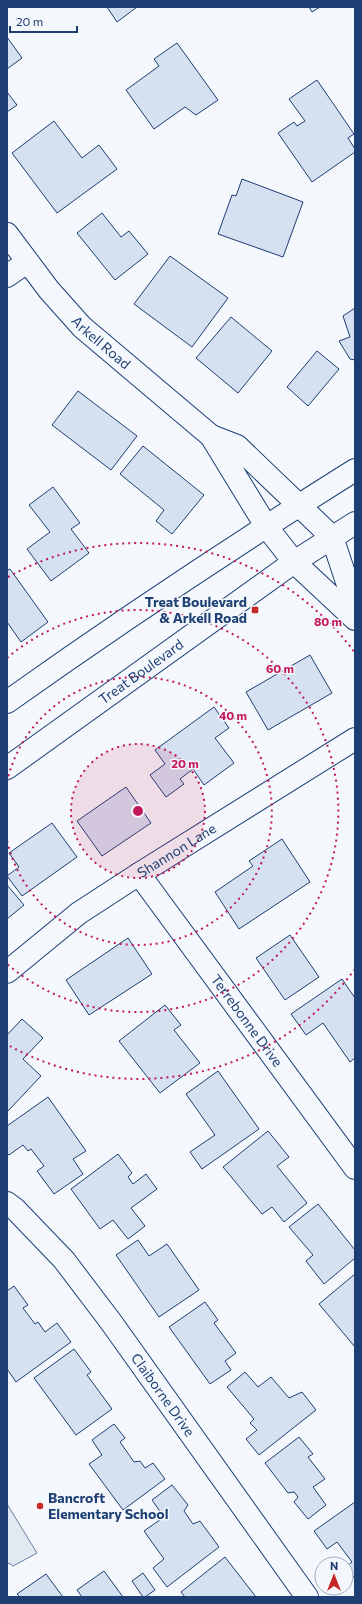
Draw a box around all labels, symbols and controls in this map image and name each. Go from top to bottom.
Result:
scale bar [10,8,77,34]
text: 20 m [16,14,43,28]
street label: Arkell Road [68,312,134,372]
place label: Treat Boulevard & Arkell Road [145,593,247,626]
marker: Treat Boulevard & Arkell Road [250,605,260,615]
text: 80 m [314,614,342,628]
street label: Treat Boulevard [95,635,186,707]
text: 60 m [266,661,294,675]
text: 40 m [219,708,247,722]
text: 20 m [171,756,199,770]
centre of rings [131,804,145,818]
street label: Shannon Lane [134,819,219,881]
street label: Terrebonne Drive [208,971,287,1070]
street label: Claiborne Drive [128,1350,199,1440]
place label: Bancroft Elementary School [48,1489,168,1522]
marker: Bancroft Elementary School [35,1501,45,1511]
north arrow [314,1556,354,1596]
text: N [330,1559,338,1572]

